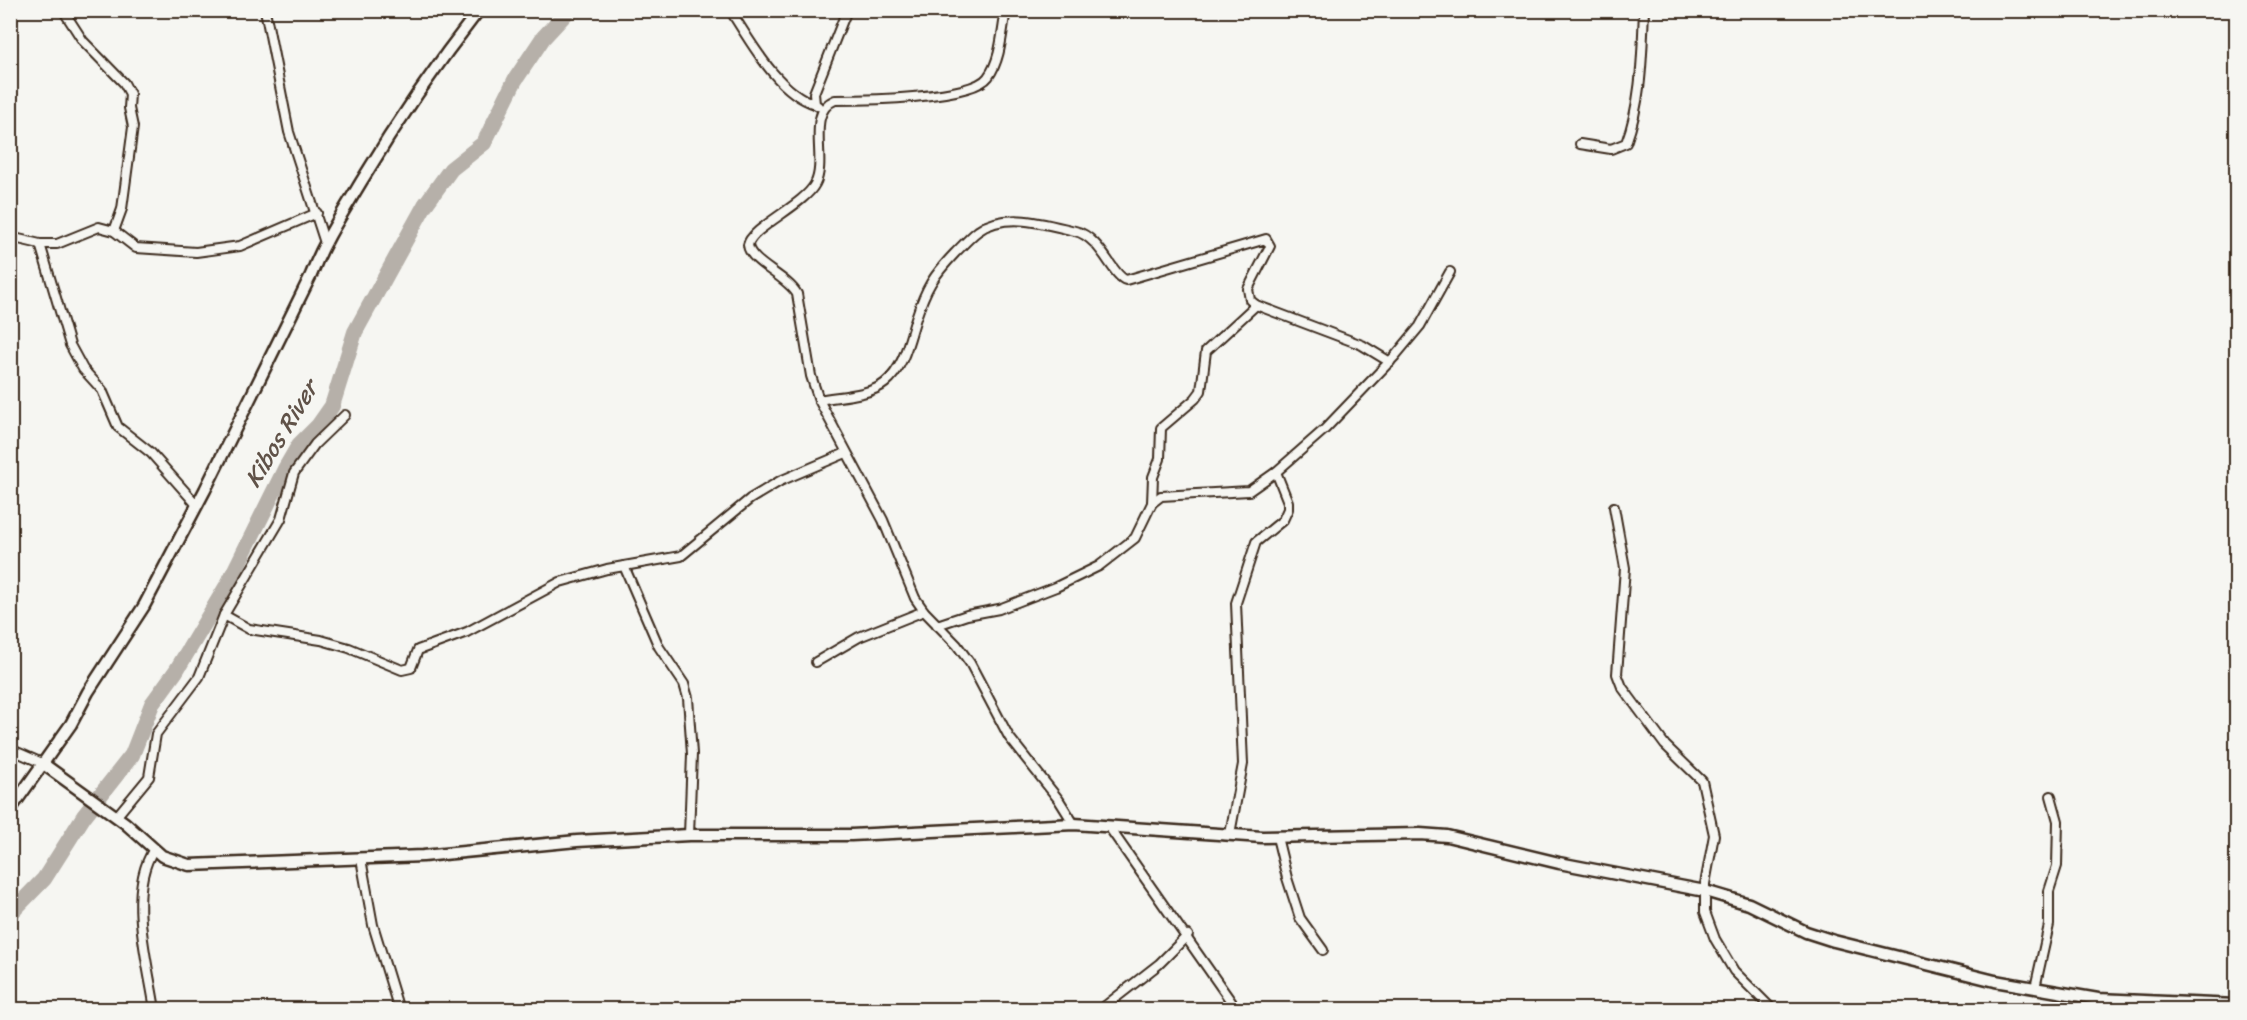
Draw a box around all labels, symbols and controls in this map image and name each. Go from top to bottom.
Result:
water label: Kibos River [233,369,332,496]

